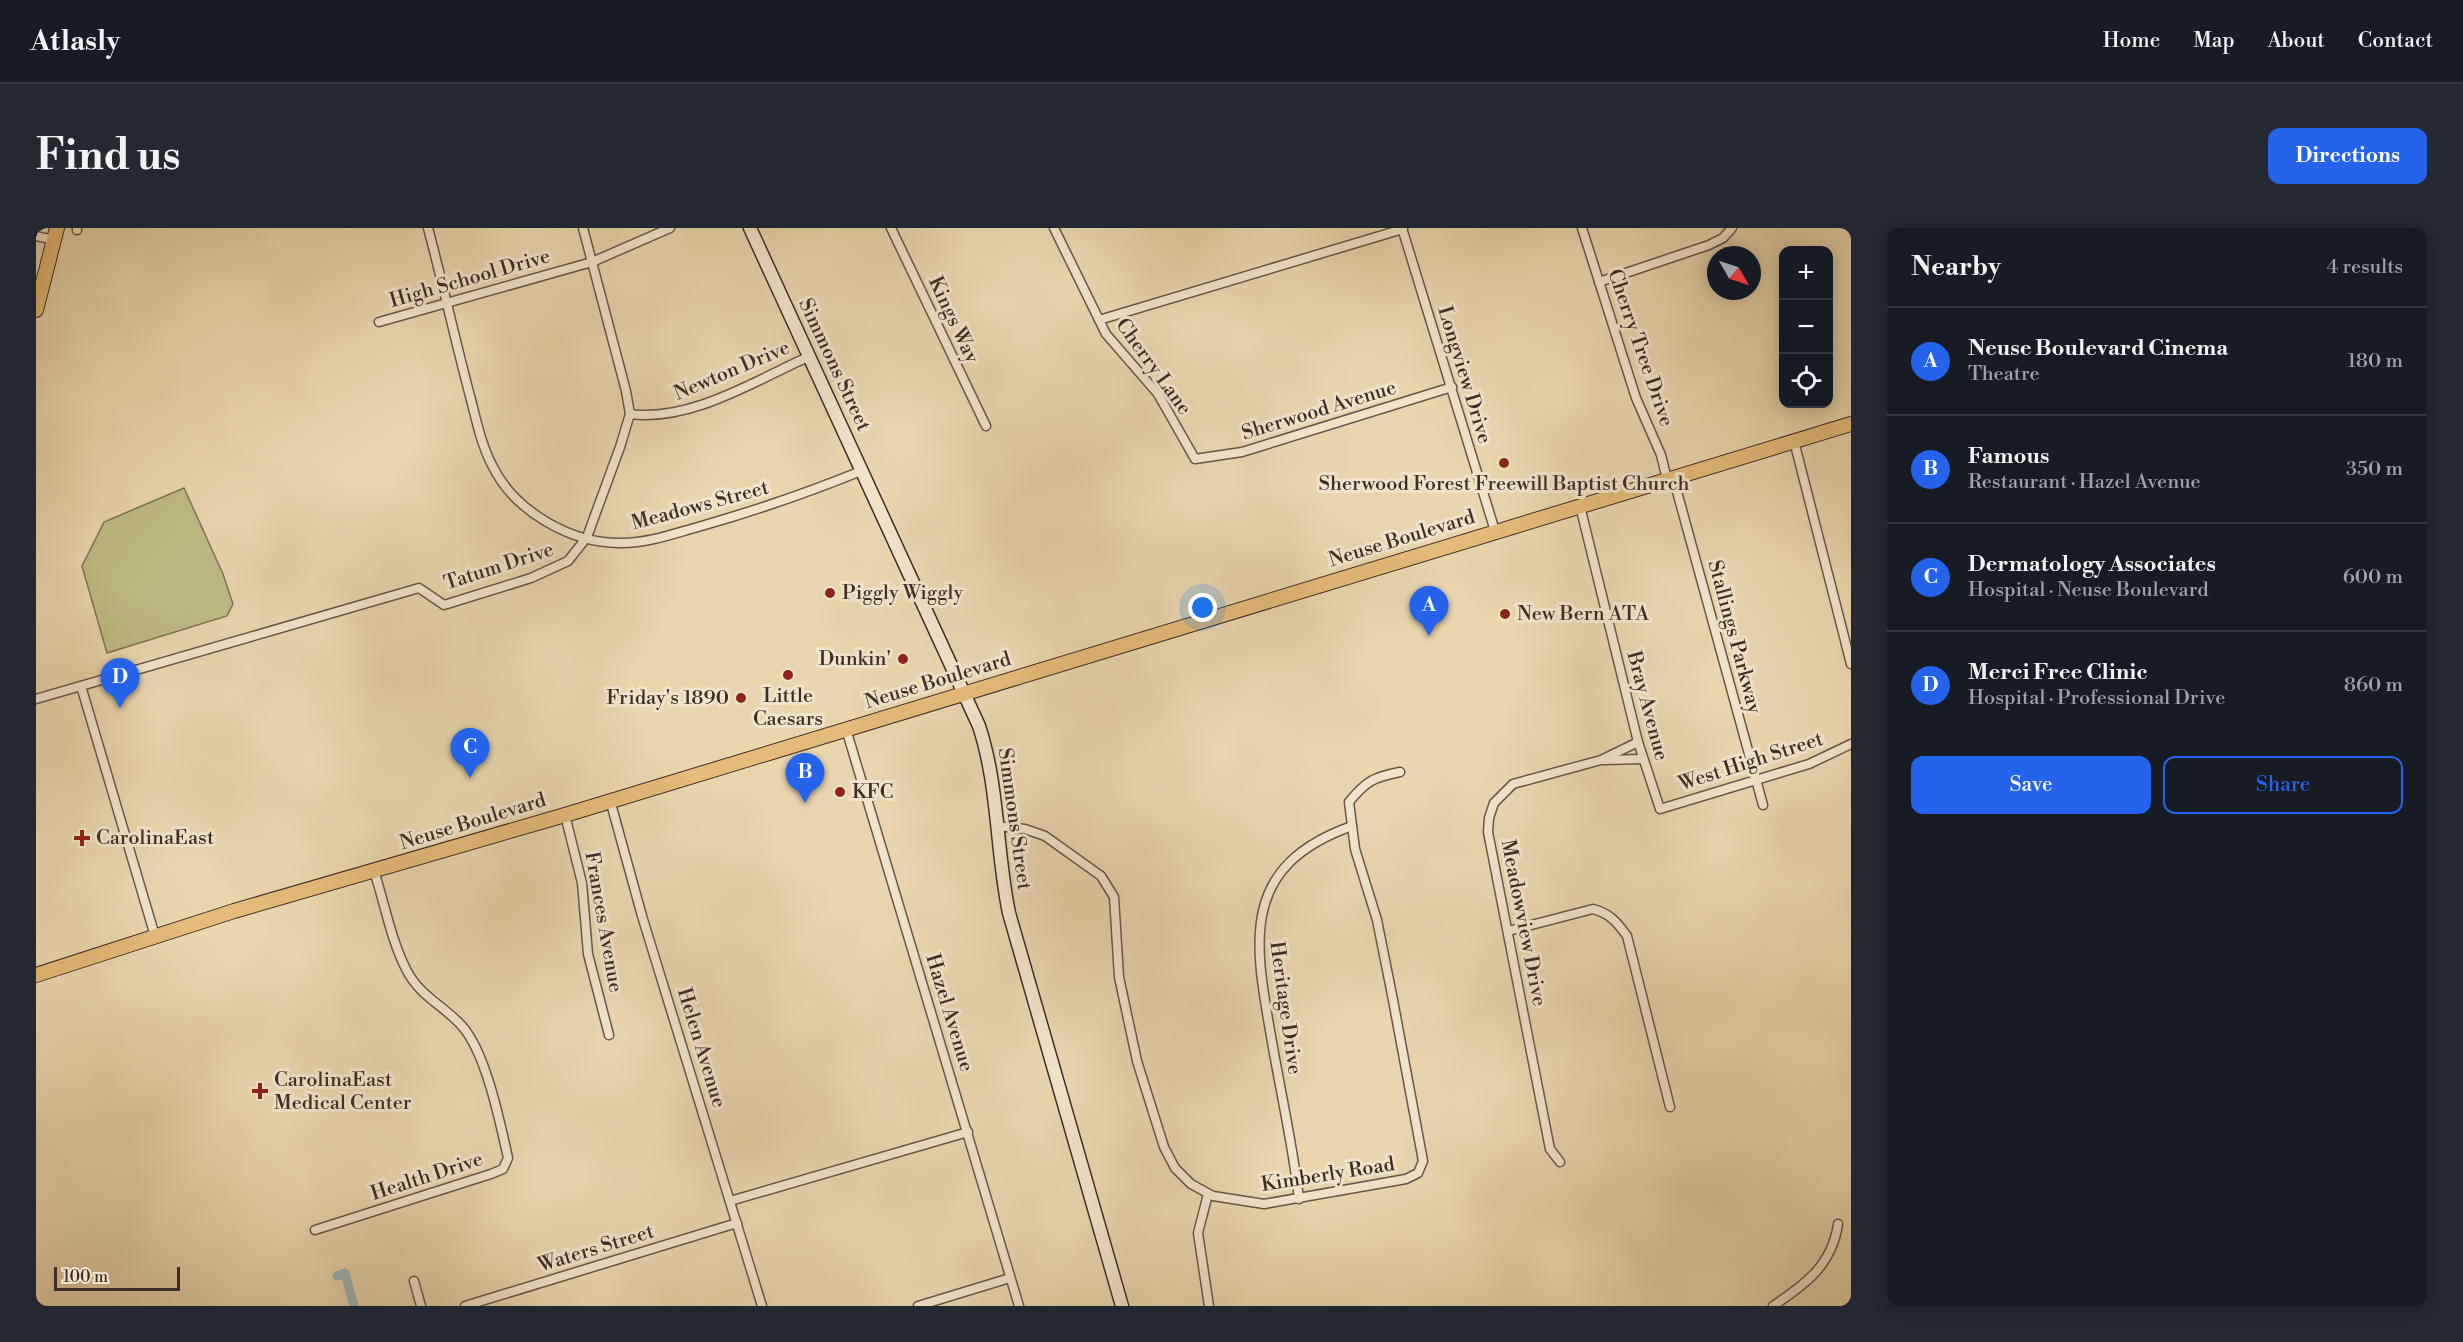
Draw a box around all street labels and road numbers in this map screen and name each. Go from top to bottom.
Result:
street label: High School Drive [387,244,553,314]
street label: Cherry Tree Drive [1601,266,1679,430]
street label: Kings Way [922,273,984,368]
street label: Simmons Street [792,295,876,435]
street label: Longview Drive [1431,303,1497,447]
street label: Cherry Lane [1110,314,1196,420]
street label: Newton Drive [670,335,794,407]
street label: Sherwood Avenue [1239,376,1399,446]
street label: Meadows Street [628,476,772,536]
street label: Neuse Boulevard [1326,505,1479,573]
street label: Tatum Drive [441,537,557,597]
street label: Stallings Parkway [1702,558,1767,717]
street label: Neuse Boulevard [862,647,1015,715]
street label: Bray Avenue [1620,648,1674,763]
street label: West High Street [1675,727,1826,797]
street label: Simmons Street [992,746,1036,892]
street label: Neuse Boulevard [397,788,550,856]
street label: Meadowview Drive [1495,838,1551,1008]
street label: Frances Avenue [578,850,628,994]
street label: Heritage Drive [1263,940,1307,1076]
street label: Hazel Avenue [919,951,979,1075]
street label: Helen Avenue [671,985,731,1111]
street label: Health Drive [368,1147,486,1207]
street label: Kimberly Road [1259,1152,1397,1198]
street label: Waters Street [534,1220,657,1279]

